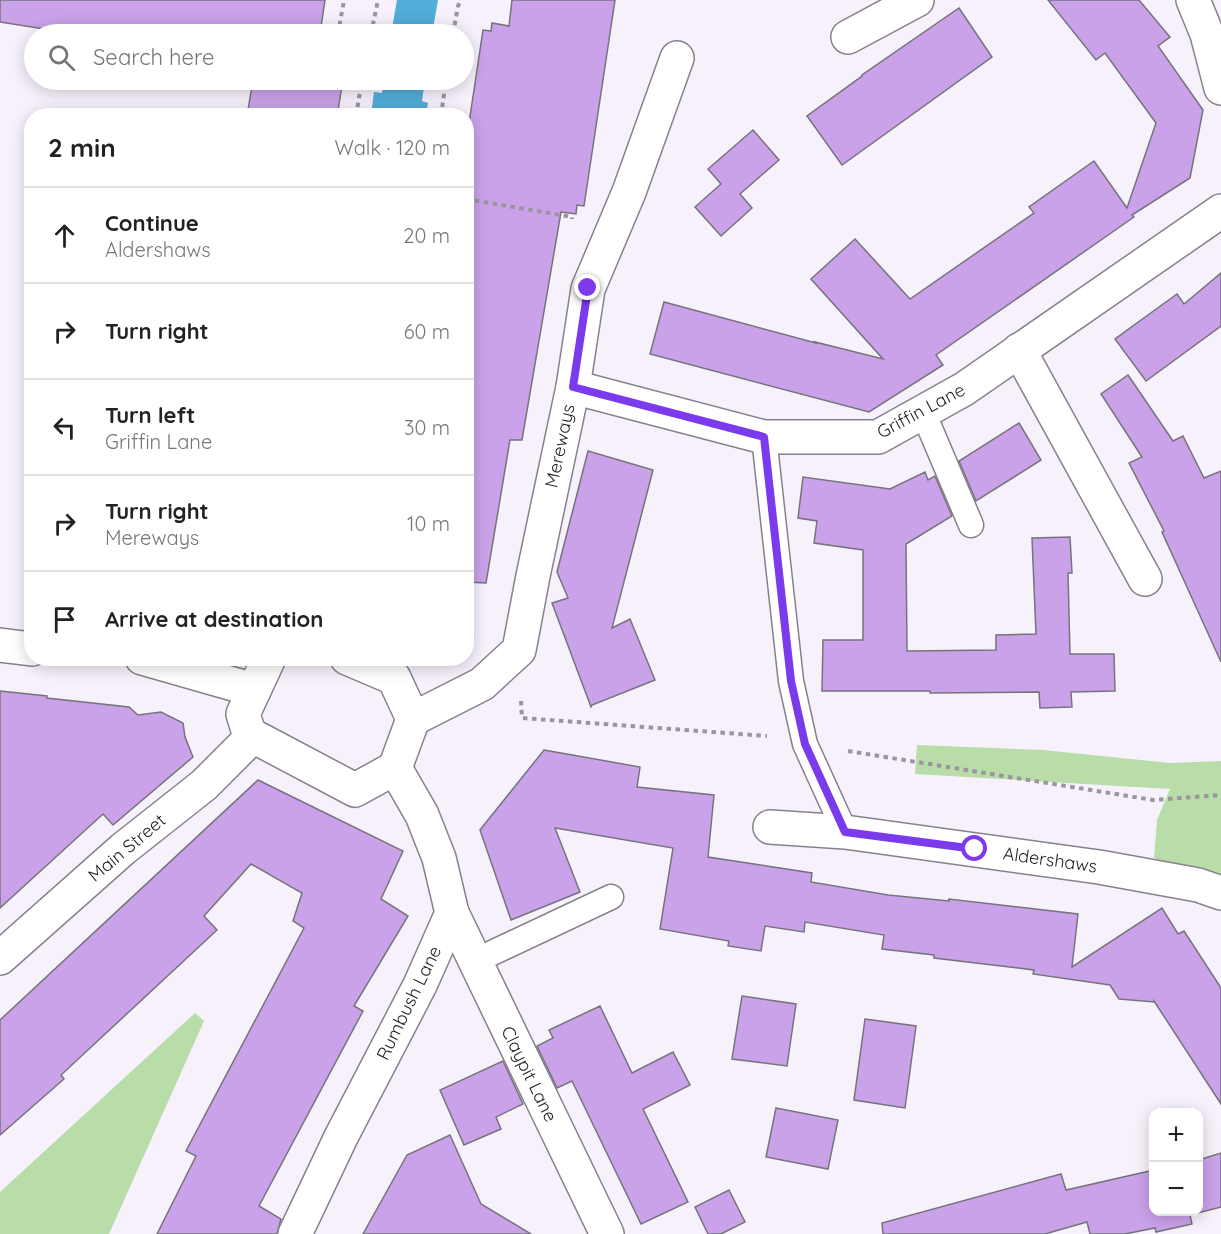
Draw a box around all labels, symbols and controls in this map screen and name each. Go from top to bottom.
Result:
search box [24,24,474,90]
icon: search [45,41,78,74]
text: Search here [93,43,214,71]
text: 2 min [48,131,116,164]
text: Walk · 120 m [335,135,450,160]
text: Continue [105,209,199,237]
icon: ahead [48,219,81,252]
text: 20 m [403,223,450,248]
text: Aldershaws [105,237,211,262]
route end [574,274,600,300]
icon: right [48,315,81,348]
text: Turn right [105,317,209,345]
text: 60 m [404,319,450,344]
street label: Griffin Lane [873,378,969,443]
text: Turn left [105,401,195,429]
street label: Mereways [539,402,580,490]
icon: left [48,411,81,444]
text: 30 m [404,415,450,440]
text: Griffin Lane [105,429,212,454]
text: Turn right [105,497,209,525]
icon: right [48,507,81,540]
text: 10 m [407,511,450,536]
text: Mereways [105,525,199,550]
icon: arrive [48,603,81,636]
text: Arrive at destination [105,605,323,633]
street label: Main Street [83,809,170,887]
route start [961,835,987,861]
street label: Aldershaws [1001,842,1099,878]
street label: Rumbush Lane [371,942,446,1064]
street label: Claypit Lane [496,1022,563,1125]
map controls [1149,1108,1203,1216]
button: + [1149,1108,1203,1162]
button: − [1149,1162,1203,1216]

